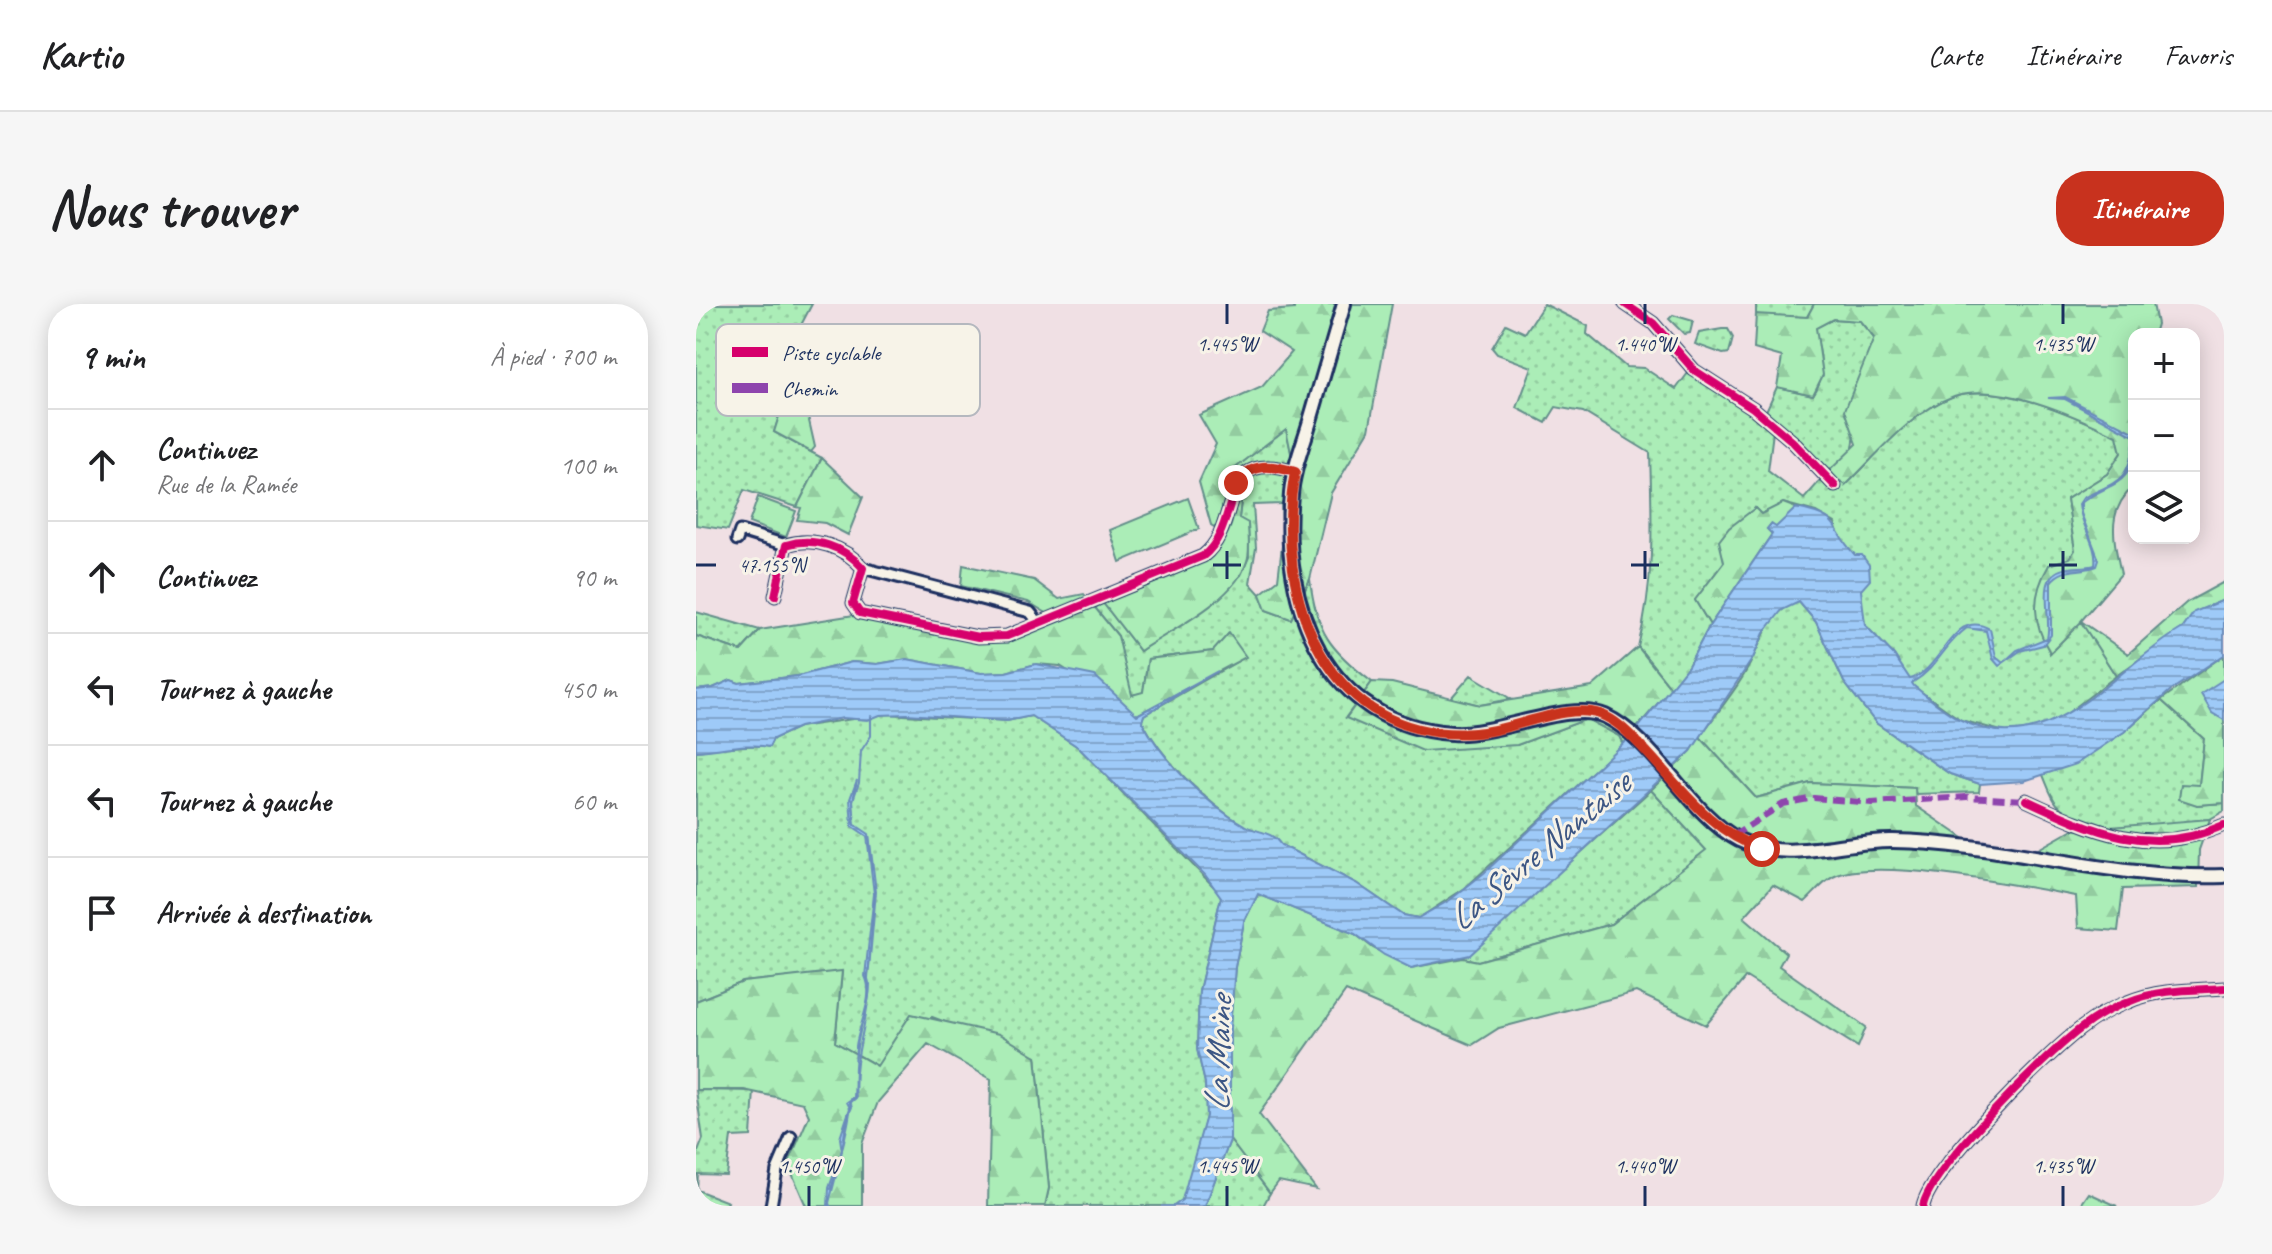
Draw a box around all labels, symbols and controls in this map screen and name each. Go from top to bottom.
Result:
text: Kartio [40,32,122,79]
text: Carte [1928,38,1982,73]
text: Itinéraire [2026,38,2120,73]
text: Favoris [2164,38,2232,73]
button: Itinéraire [2056,171,2224,246]
text: Nous trouver [48,173,294,244]
legend [716,324,980,416]
map controls [2128,328,2200,544]
button: + [2128,328,2200,400]
text: 1.445°W [1197,332,1261,357]
text: 1.440°W [1615,332,1679,357]
text: 1.435°W [2033,332,2097,357]
text: 9 min [80,335,145,378]
text: Piste cyclable [782,339,882,367]
text: À pied · 700 m [490,340,616,373]
text: Chemin [782,375,838,403]
button: − [2128,400,2200,472]
text: Continuez [156,430,255,468]
icon: ahead [80,443,124,487]
text: 100 m [560,449,616,482]
route end [1218,465,1254,501]
text: Rue de la Ramée [156,468,296,501]
button: layers [2128,472,2200,544]
text: 47.155°N [739,553,808,578]
icon: ahead [80,555,124,599]
text: Continuez [156,558,255,596]
text: 90 m [572,561,616,594]
icon: left [80,667,124,711]
text: Tournez à gauche [156,670,331,708]
text: 450 m [560,673,616,706]
water label: La Sèvre Nantaise [1438,758,1643,940]
icon: left [80,779,124,823]
text: Tournez à gauche [156,782,331,820]
text: 60 m [572,785,616,818]
route start [1744,831,1780,867]
icon: arrive [80,891,124,935]
text: Arrivée à destination [156,894,371,932]
water label: La Maine [1193,991,1243,1112]
text: 1.450°W [779,1154,843,1179]
text: 1.445°W [1197,1154,1261,1179]
text: 1.440°W [1615,1154,1679,1179]
text: 1.435°W [2033,1154,2097,1179]

